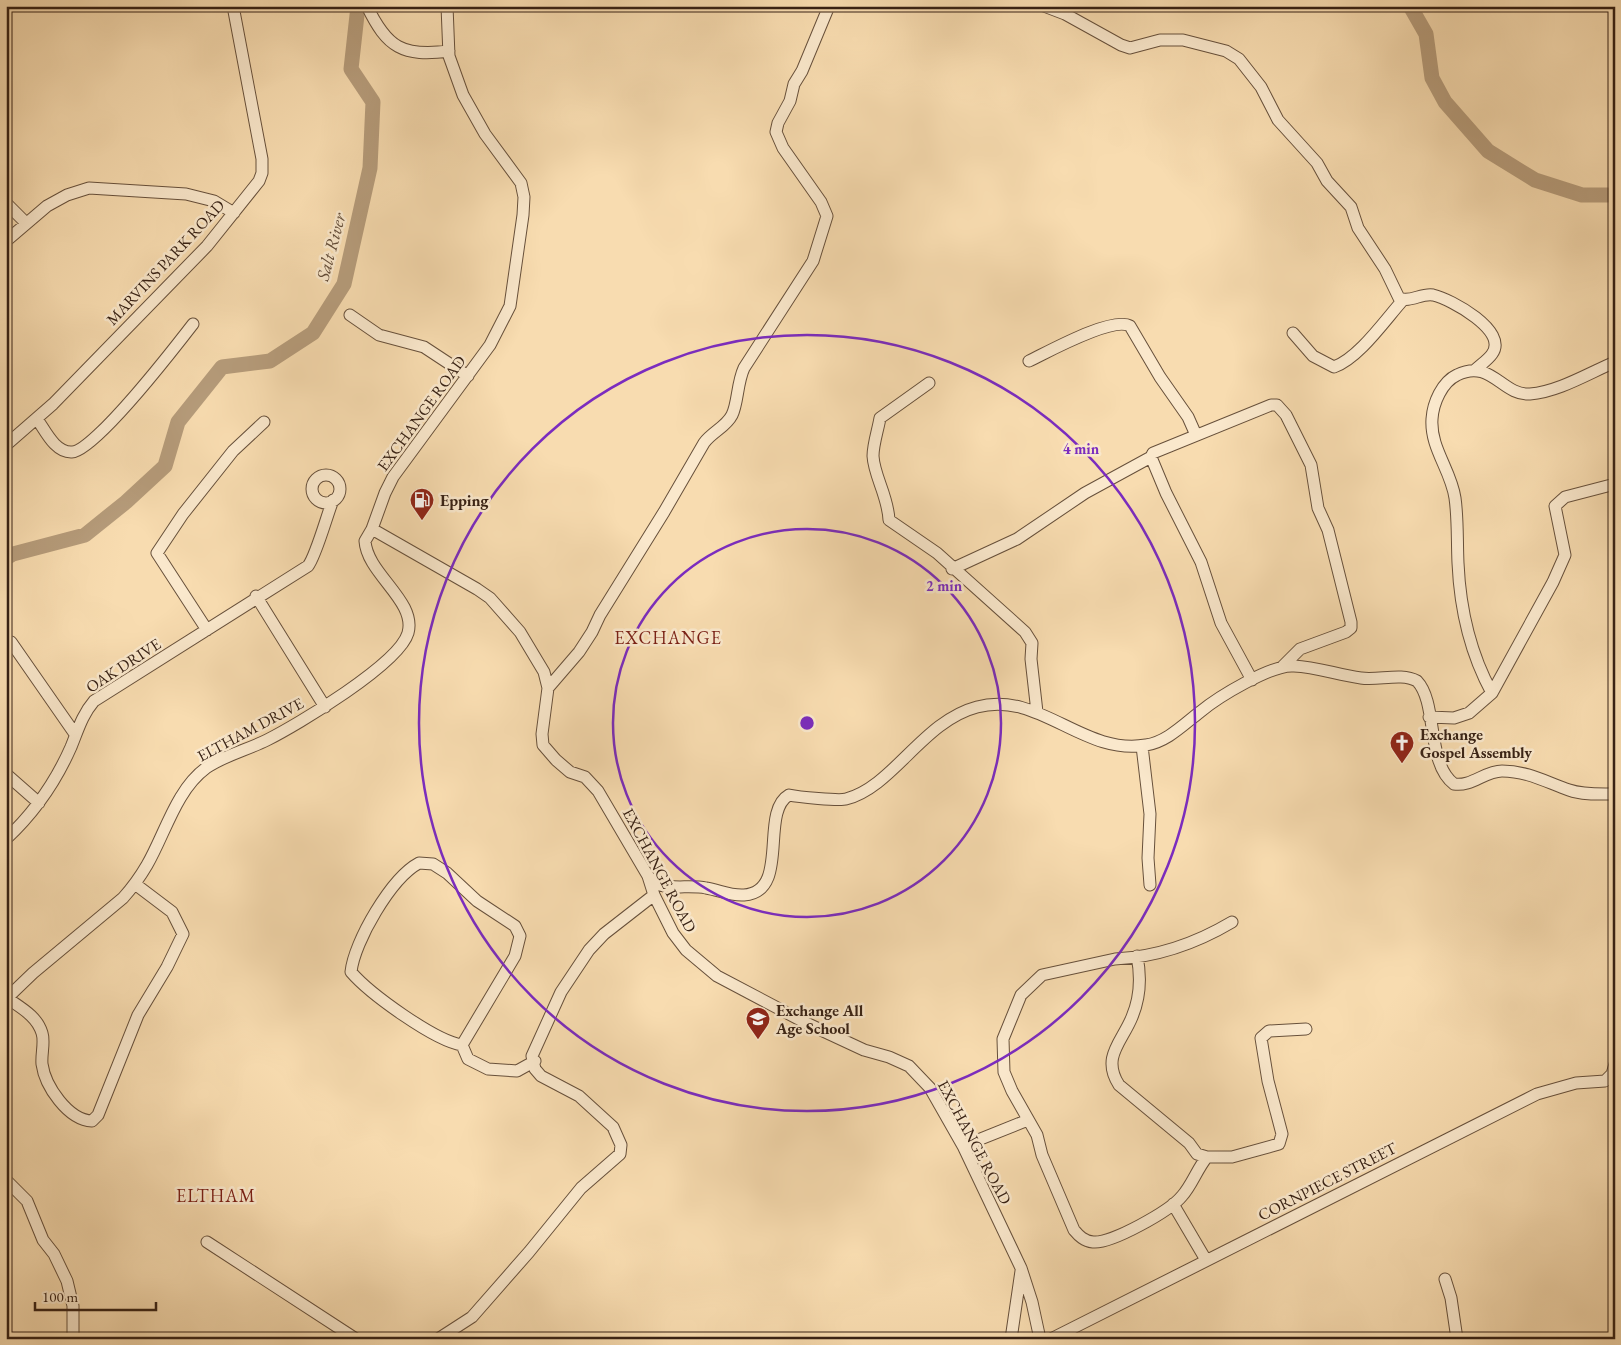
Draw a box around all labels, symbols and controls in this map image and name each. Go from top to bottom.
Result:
street label: MARVINS PARK ROAD [101,195,229,330]
water label: Salt River [310,209,351,284]
street label: EXCHANGE ROAD [372,351,470,475]
text: 4 min [1063,439,1100,458]
fuel station icon: Epping [409,487,435,521]
place label: Epping [440,490,490,511]
text: 2 min [926,576,963,595]
district label: EXCHANGE [614,626,722,649]
street label: OAK DRIVE [82,633,165,698]
street label: ELTHAM DRIVE [193,693,307,766]
centre of rings [798,714,816,732]
place label: Exchange Gospel Assembly [1420,724,1532,763]
church icon: Exchange Gospel Assembly [1389,730,1415,764]
street label: EXCHANGE ROAD [618,804,701,936]
place label: Exchange All Age School [775,1000,864,1039]
school or university icon: Exchange All Age School [745,1006,771,1040]
street label: EXCHANGE ROAD [933,1076,1016,1208]
street label: CORNPIECE STREET [1254,1137,1400,1226]
district label: ELTHAM [176,1184,256,1207]
scale bar [35,1280,156,1312]
text: 100 m [42,1287,79,1306]

